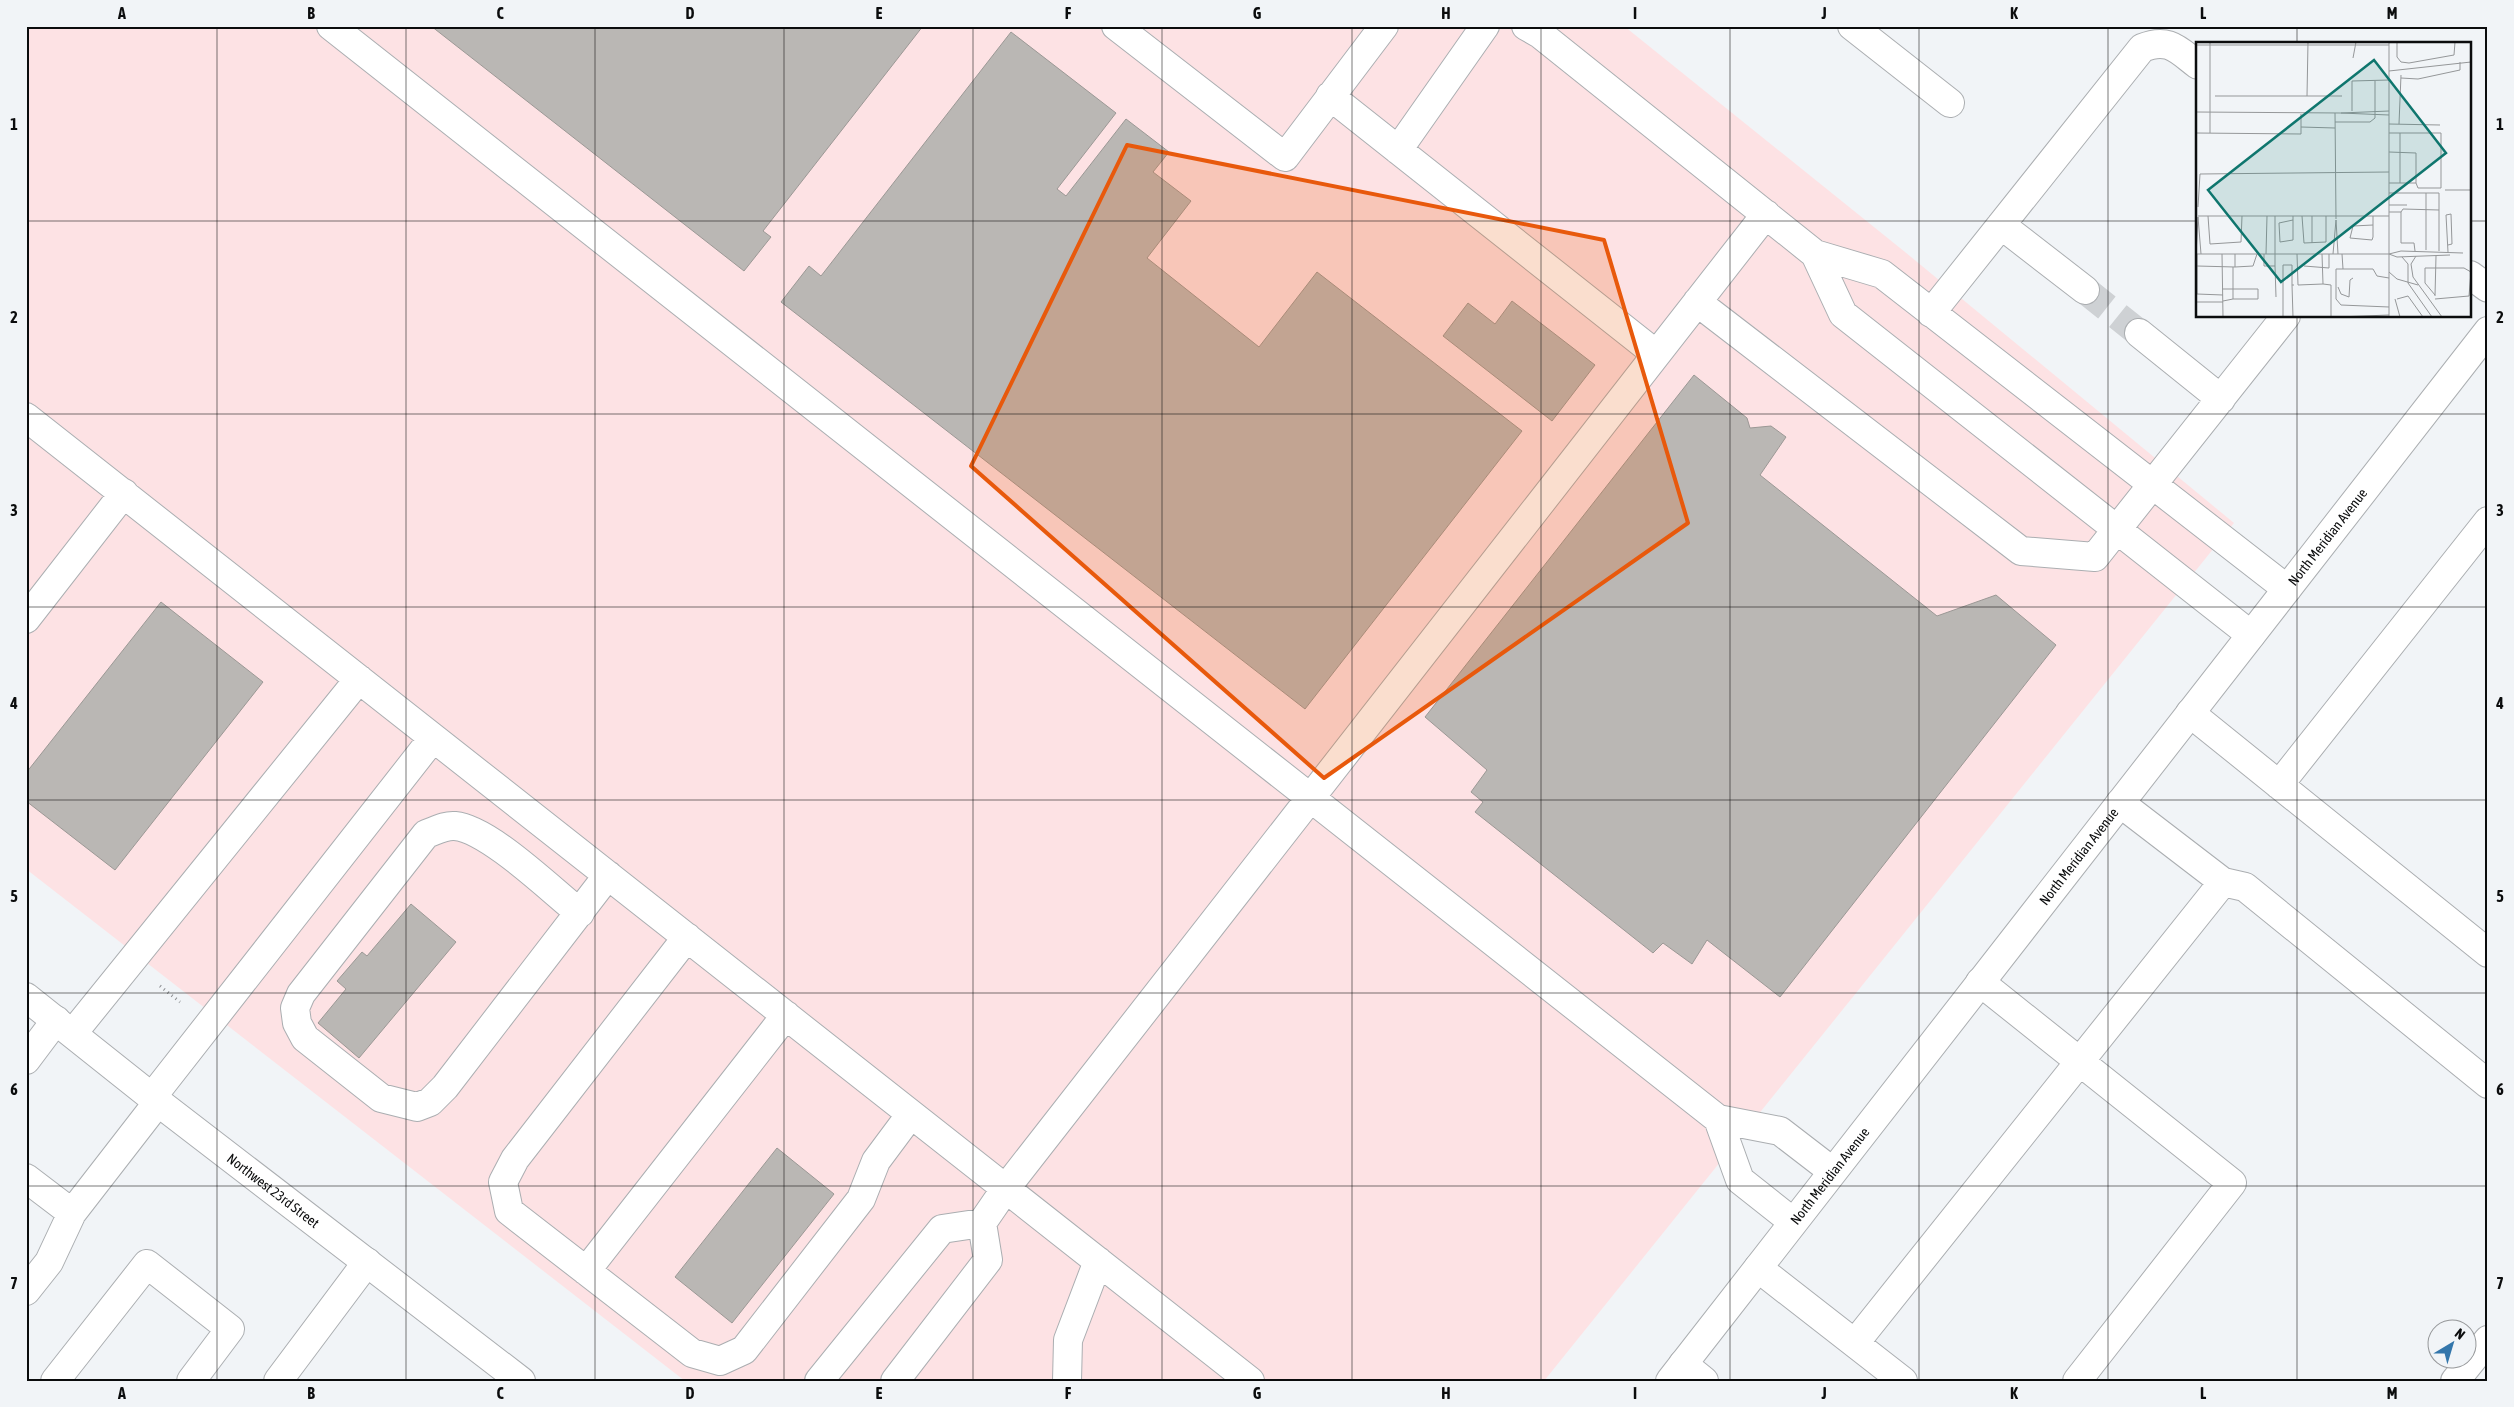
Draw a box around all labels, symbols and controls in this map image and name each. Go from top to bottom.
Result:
text: A [117,4,126,22]
text: B [307,4,315,22]
text: C [496,4,504,22]
text: D [686,4,695,22]
text: E [876,4,883,22]
text: F [1065,4,1072,22]
text: G [1253,4,1262,22]
text: H [1441,4,1451,22]
text: I [1633,4,1637,22]
text: J [1820,4,1827,22]
text: K [2010,4,2018,22]
text: L [2200,4,2207,22]
text: M [2387,4,2397,22]
inset map [2196,42,2472,318]
text: 1 [10,115,18,133]
text: 1 [2496,115,2504,133]
text: 2 [10,308,18,326]
text: 2 [2496,308,2504,326]
street label: North Meridian Avenue [2285,485,2370,589]
text: 3 [10,501,18,519]
text: 3 [2496,501,2504,519]
text: 4 [9,694,18,712]
text: 4 [2495,694,2504,712]
street label: North Meridian Avenue [2036,805,2121,908]
text: 5 [10,887,18,905]
text: 5 [2496,887,2504,905]
text: 6 [10,1080,18,1098]
text: 6 [2496,1080,2504,1098]
street label: North Meridian Avenue [1787,1124,1873,1228]
street label: Northwest 23rd Street [224,1150,322,1231]
text: 7 [10,1274,18,1292]
text: 7 [2496,1274,2504,1292]
north arrow [2426,1320,2476,1370]
text: N [2452,1325,2468,1343]
text: A [117,1384,126,1402]
text: B [307,1384,315,1402]
text: C [496,1384,504,1402]
text: D [686,1384,695,1402]
text: E [876,1384,883,1402]
text: F [1065,1384,1072,1402]
text: G [1253,1384,1262,1402]
text: H [1441,1384,1451,1402]
text: I [1633,1384,1637,1402]
text: J [1820,1384,1827,1402]
text: K [2010,1384,2018,1402]
text: L [2200,1384,2207,1402]
text: M [2387,1384,2397,1402]

